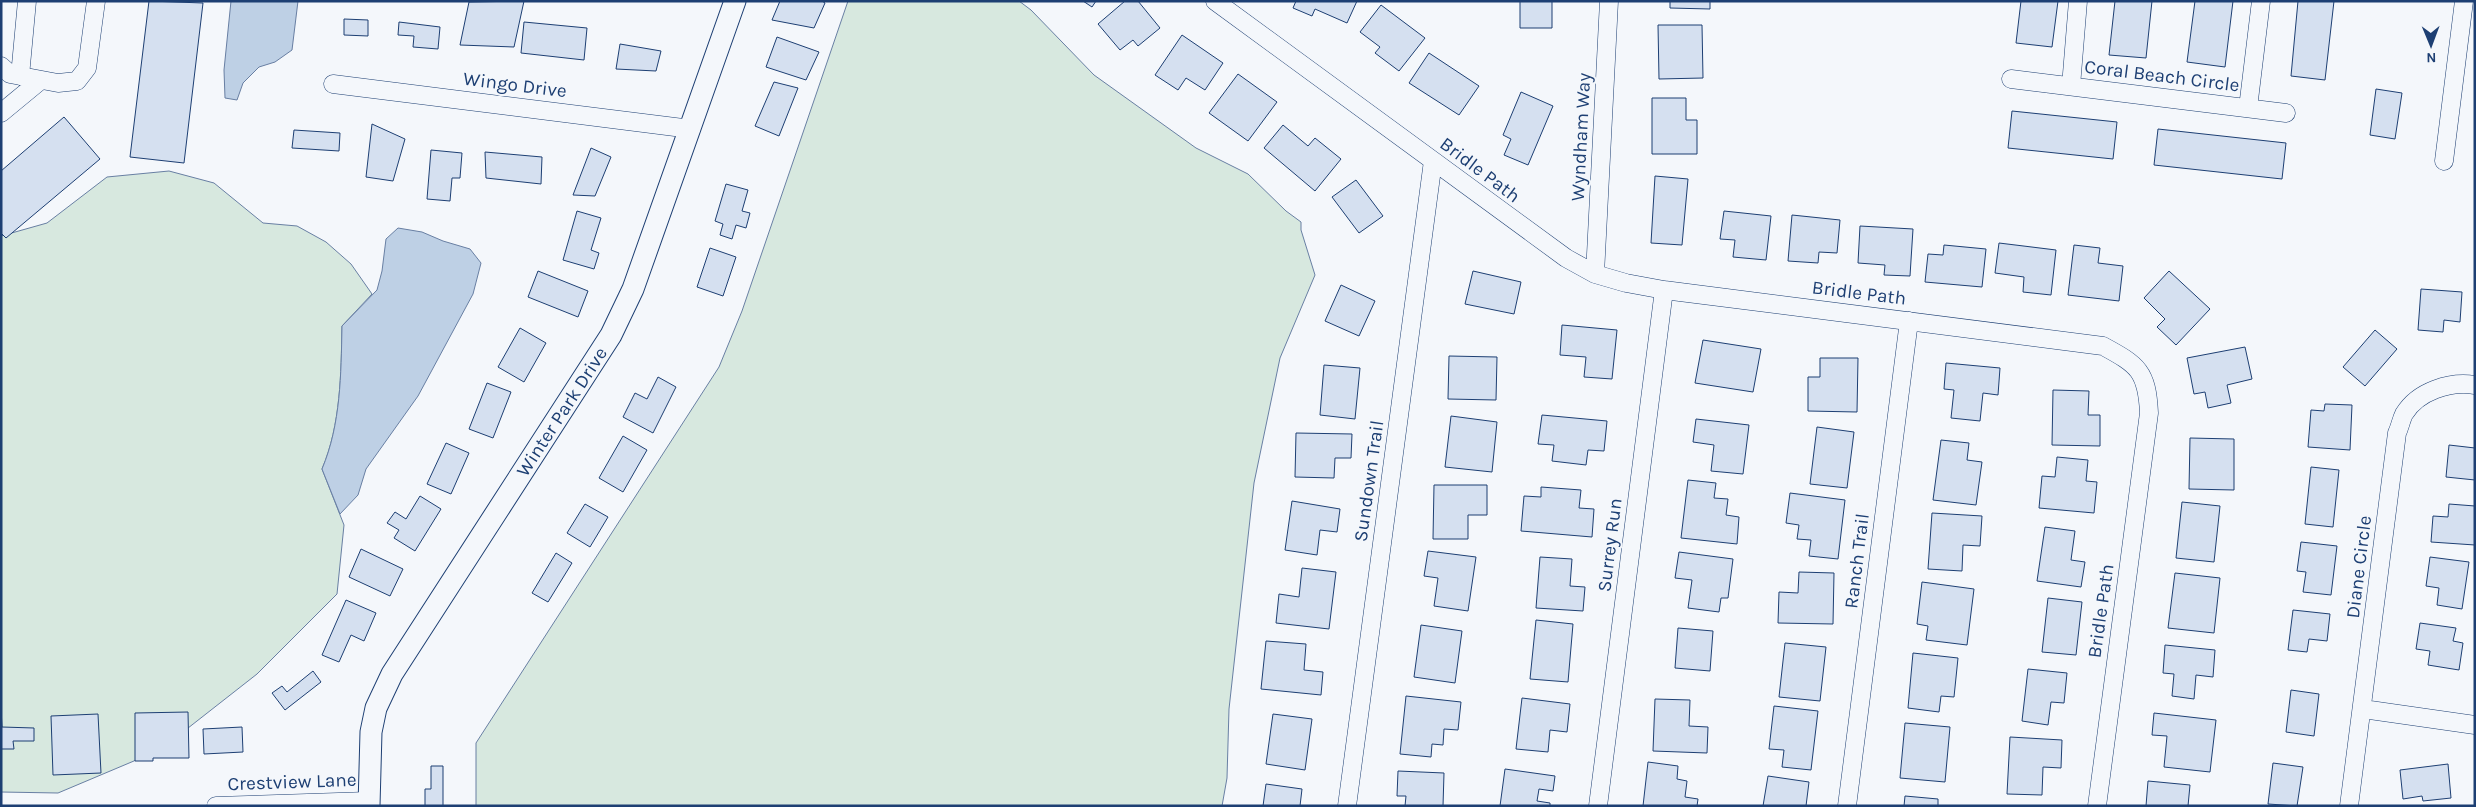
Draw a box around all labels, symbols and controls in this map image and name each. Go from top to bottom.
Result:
north arrow [2406,20,2456,70]
text: N [2426,49,2436,66]
street label: Coral Beach Circle [2083,56,2241,96]
street label: Wingo Drive [462,68,568,102]
street label: Wyndham Way [1567,72,1595,202]
street label: Bridle Path [1436,133,1524,207]
street label: Bridle Path [1811,276,1907,310]
street label: Winter Park Drive [512,343,612,481]
street label: Sundown Trail [1350,419,1388,543]
street label: Surrey Run [1593,497,1627,593]
street label: Ranch Trail [1840,512,1874,610]
street label: Diane Circle [2342,514,2376,620]
street label: Bridle Path [2084,563,2118,659]
street label: Crestview Lane [227,769,357,795]

